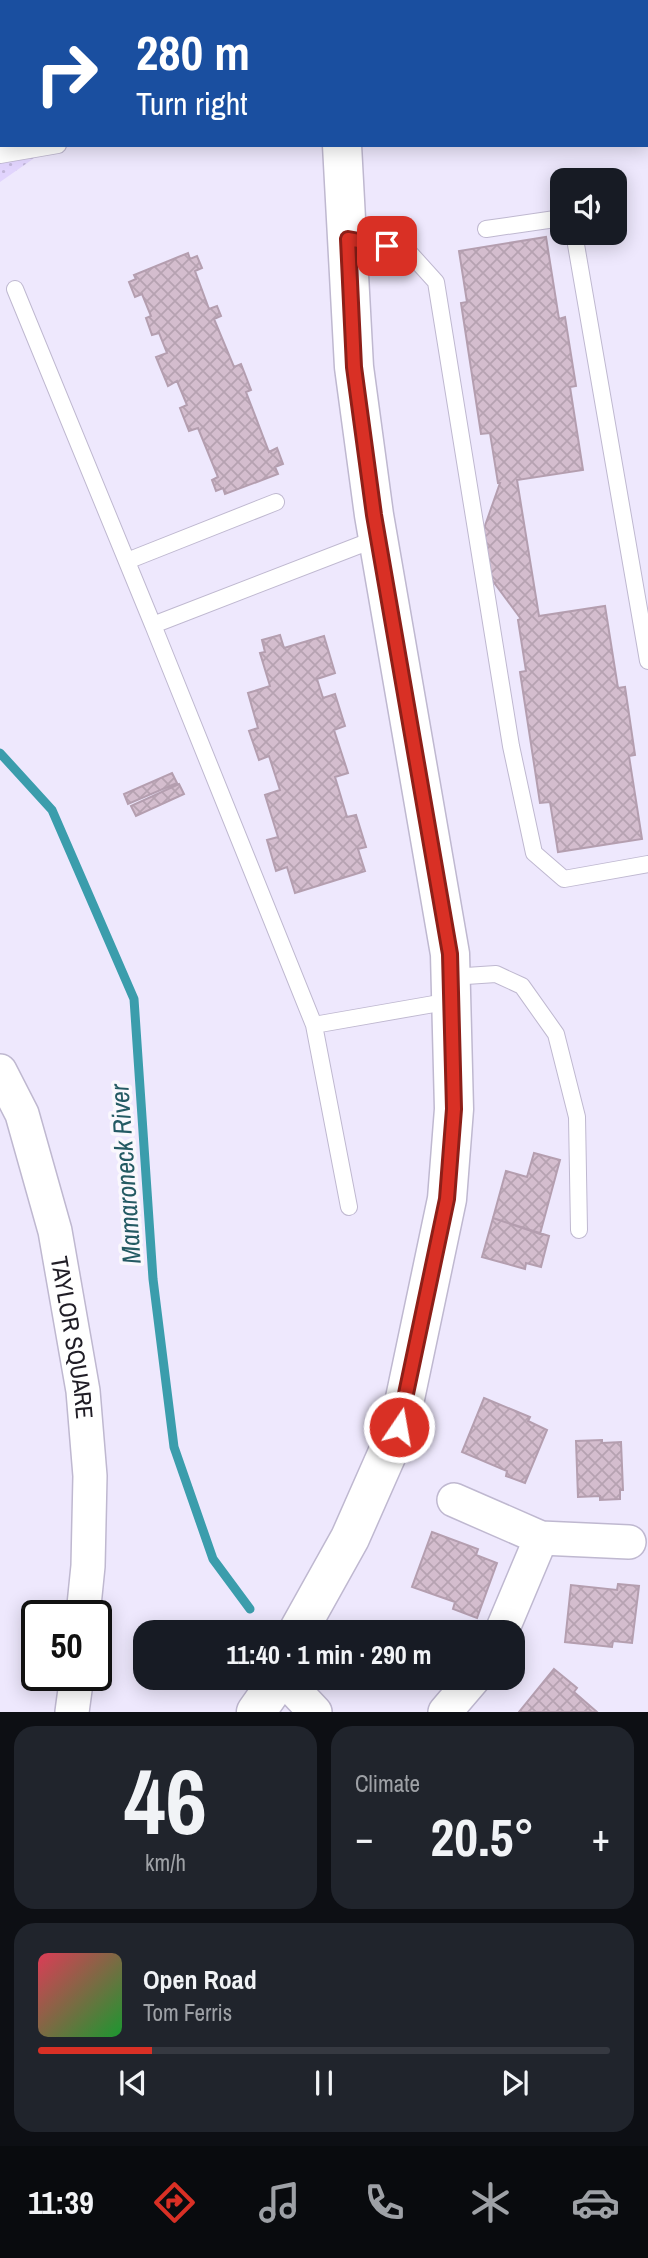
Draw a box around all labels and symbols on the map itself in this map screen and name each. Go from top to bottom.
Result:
pin [357,216,417,276]
water label: Mamaroneck River [101,1082,149,1265]
street label: TAYLOR SQUARE [44,1254,101,1420]
position arrow [362,1390,436,1464]
speed limit sign: 50 [21,1600,112,1691]

